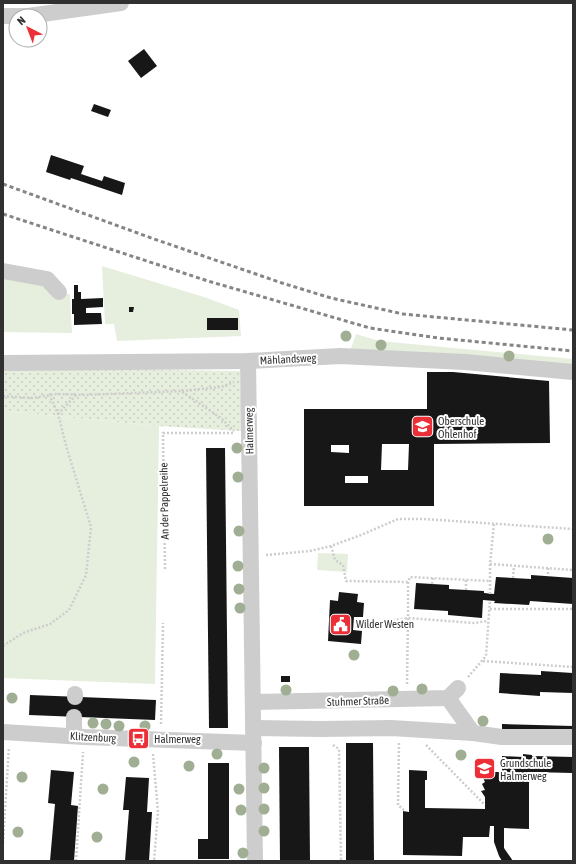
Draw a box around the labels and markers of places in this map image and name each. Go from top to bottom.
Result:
school or university icon: Oberschule Ohlenhof [409,414,435,440]
place label: Oberschule Ohlenhof [438,415,484,440]
public building icon: Wilder Westen [328,611,354,637]
place label: Wilder Westen [356,618,414,630]
bus stop icon: Halmerweg [125,726,151,752]
place label: Halmerweg [154,733,201,745]
school or university icon: Grundschule Halmerweg [471,756,497,782]
place label: Grundschule Halmerweg [500,757,551,782]

